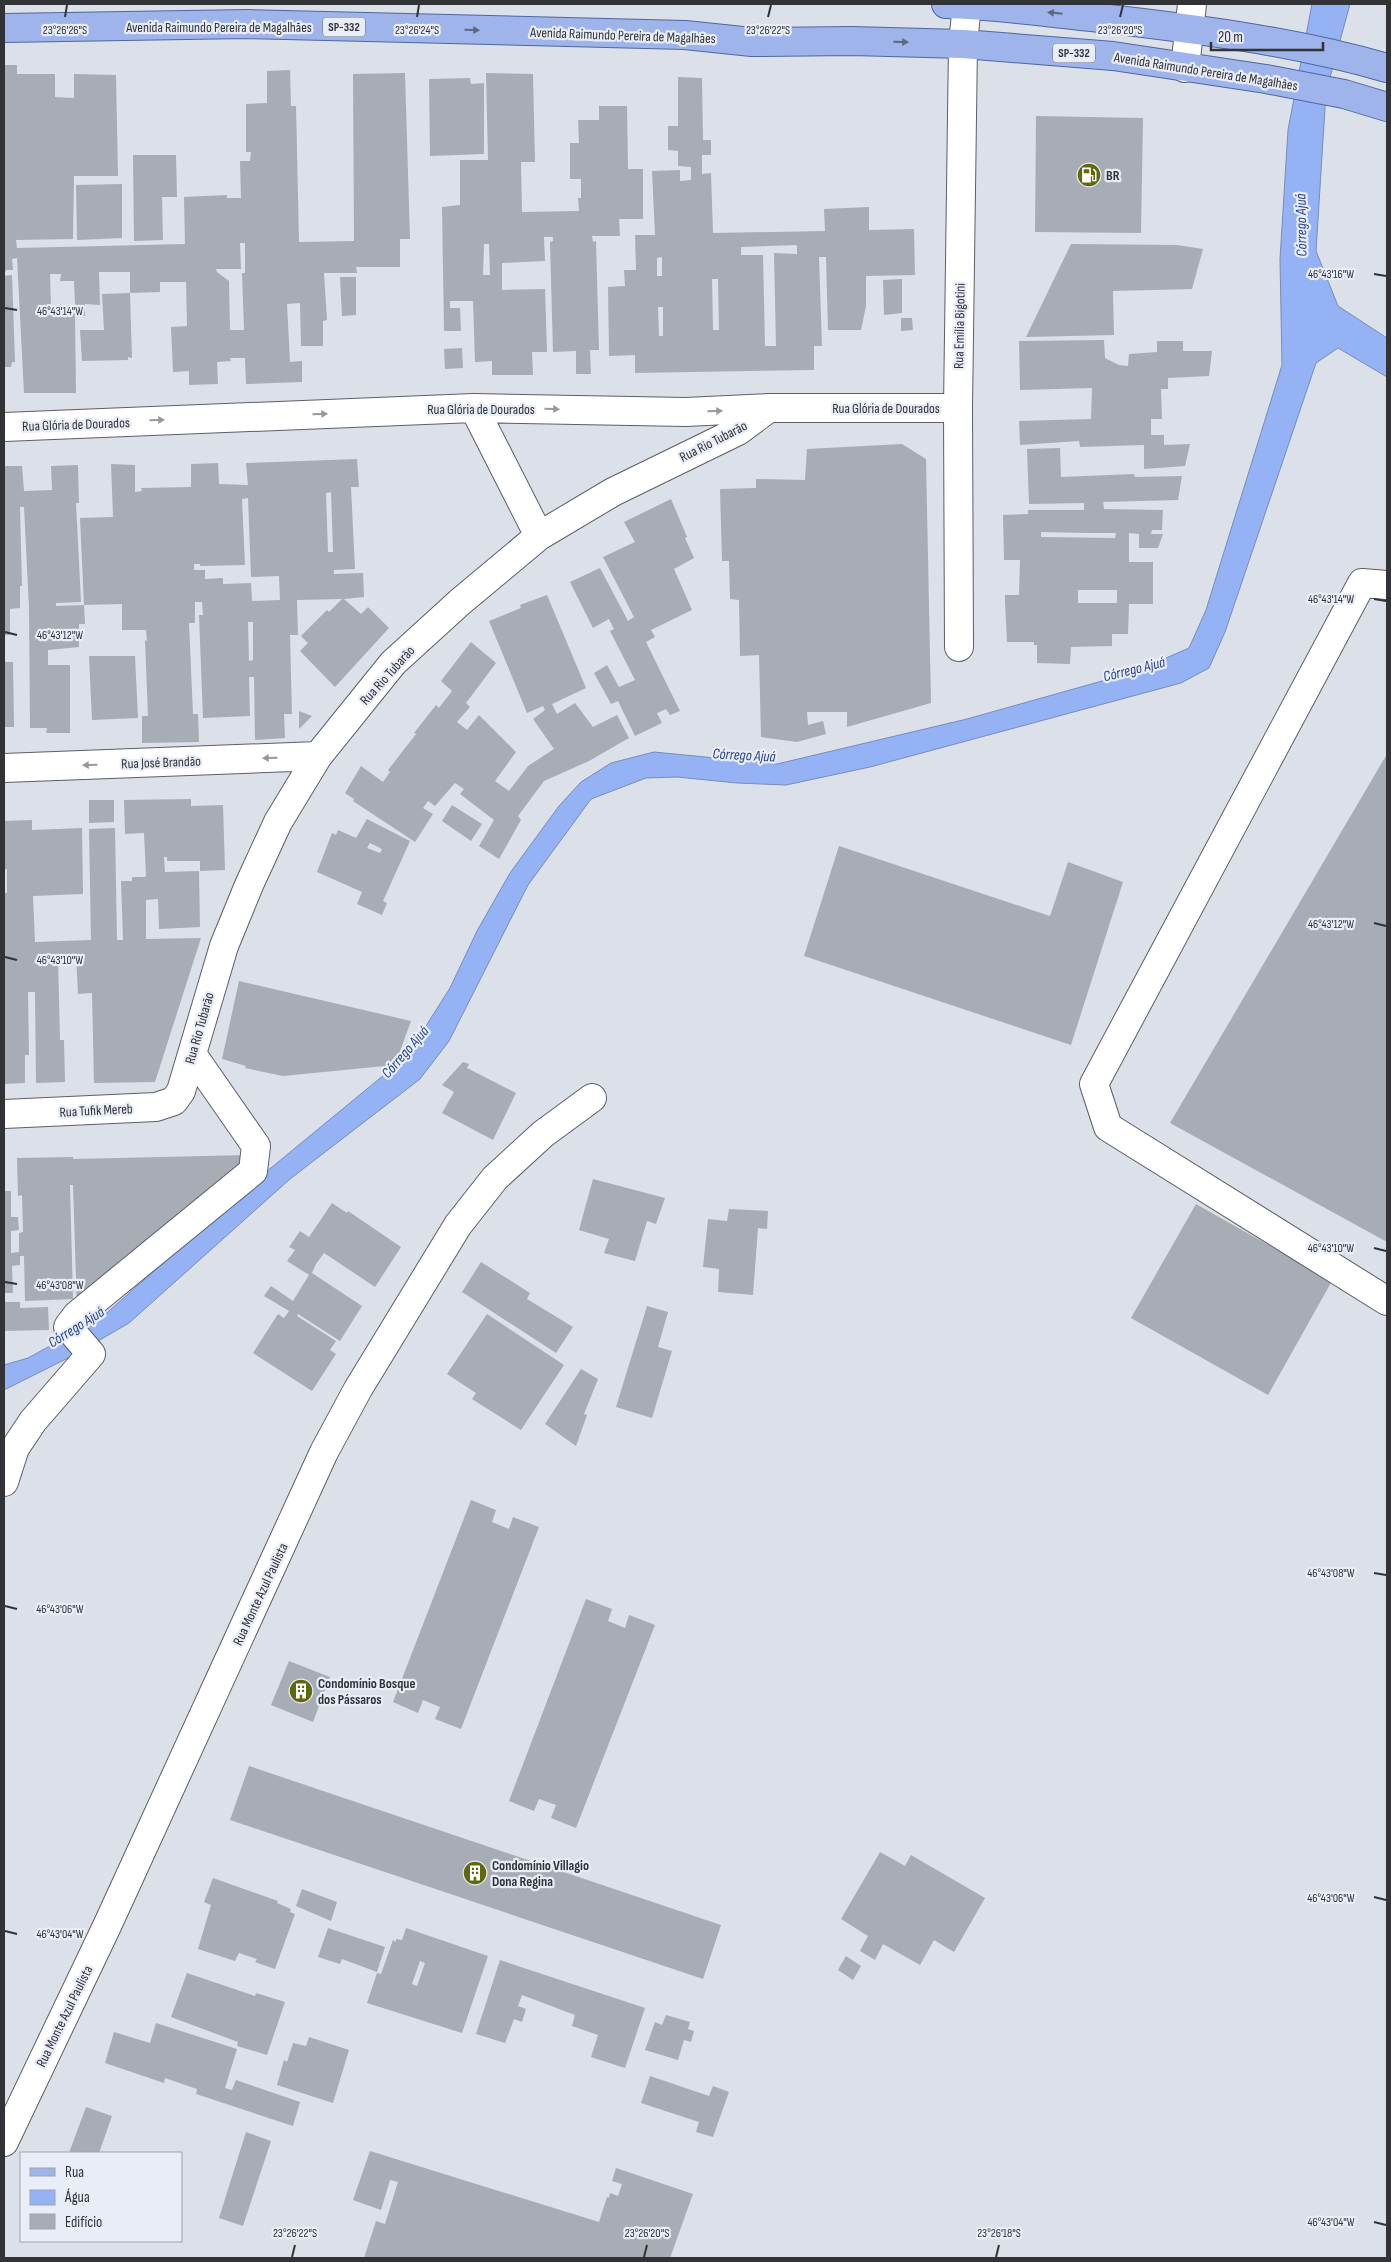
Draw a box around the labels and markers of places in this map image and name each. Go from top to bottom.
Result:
fuel station icon: BR [1076,162,1102,188]
place label: BR [1106,167,1120,184]
place label: Condomínio Bosque dos Pássaros [318,1675,415,1708]
building icon: Condomínio Bosque dos Pássaros [288,1678,314,1704]
place label: Condomínio Villagio Dona Regina [492,1857,589,1890]
building icon: Condomínio Villagio Dona Regina [462,1860,488,1886]

